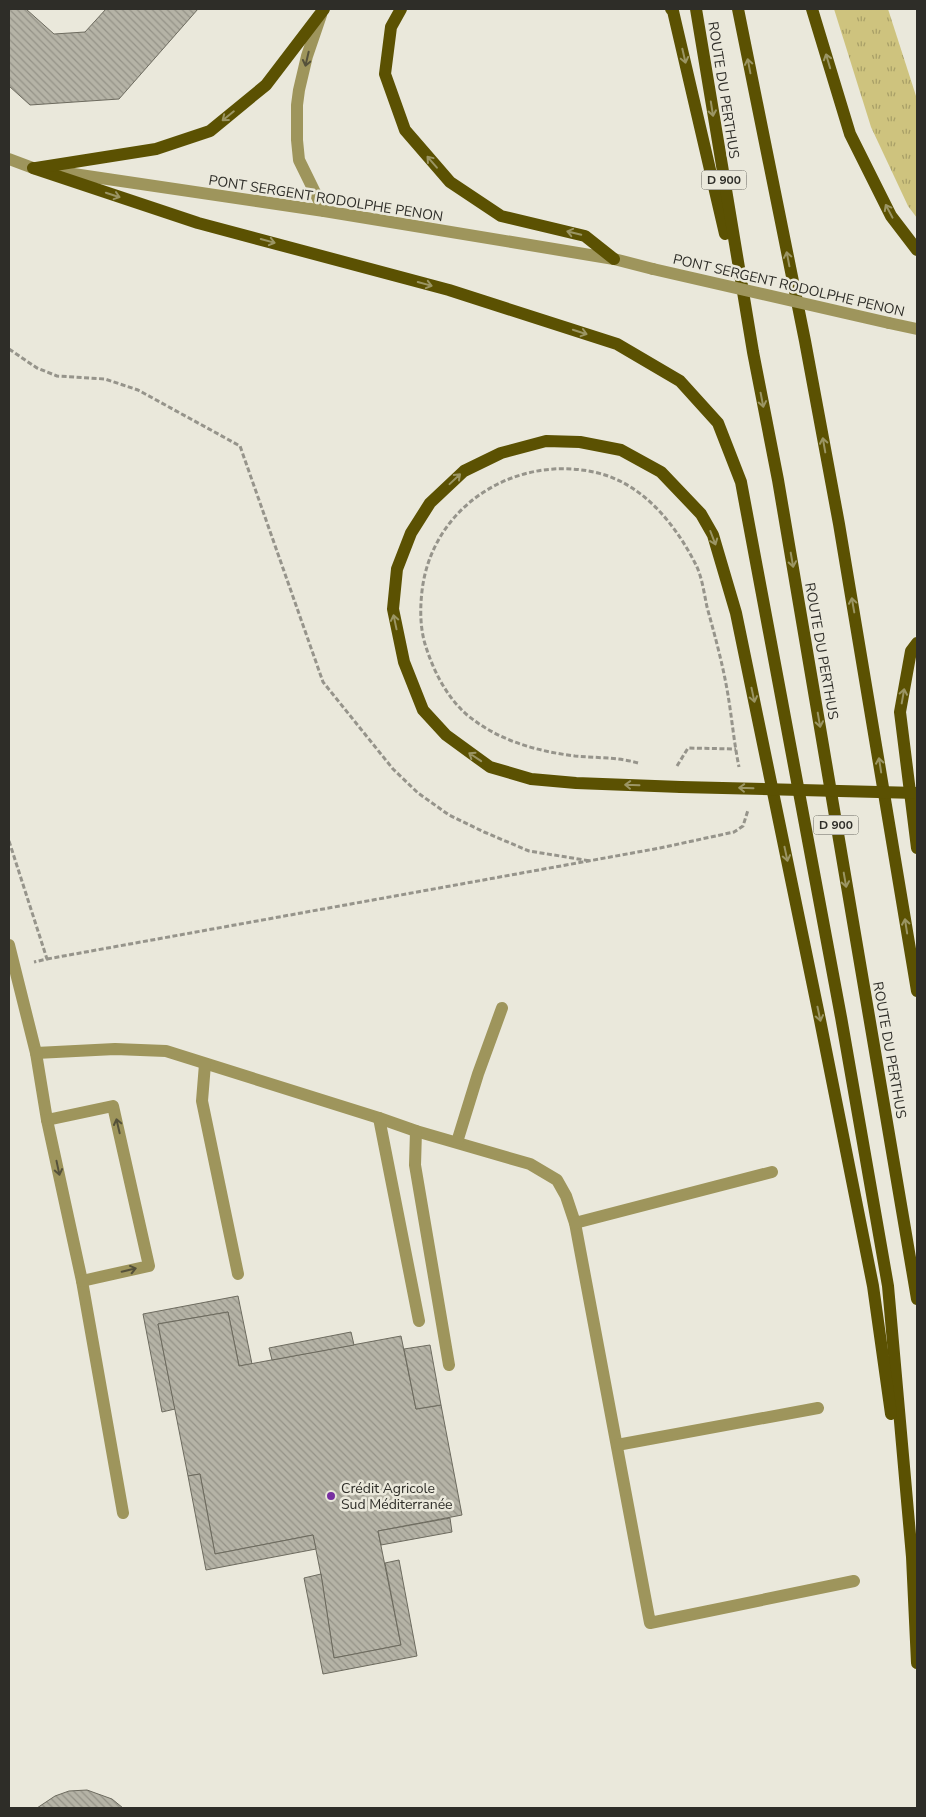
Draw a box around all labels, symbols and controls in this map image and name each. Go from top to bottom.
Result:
street label: ROUTE DU PERTHUS [703,20,744,160]
one-way arrow [680,47,689,63]
one-way arrow [302,51,311,67]
one-way arrow [823,53,832,69]
one-way arrow [744,58,754,74]
one-way arrow [708,100,718,116]
one-way arrow [222,111,235,122]
one-way arrow [427,156,438,169]
road number: D 900 [702,170,746,190]
street label: PONT SERGENT RODOLPHE PENON [207,171,445,226]
one-way arrow [105,190,121,200]
one-way arrow [883,204,893,218]
one-way arrow [566,228,582,237]
one-way arrow [260,237,276,247]
street label: PONT SERGENT RODOLPHE PENON [671,250,907,321]
one-way arrow [783,252,793,268]
one-way arrow [417,279,433,289]
one-way arrow [572,328,588,337]
one-way arrow [758,392,768,408]
one-way arrow [819,438,829,454]
one-way arrow [449,473,462,485]
one-way arrow [709,530,718,545]
one-way arrow [787,551,797,567]
street label: ROUTE DU PERTHUS [800,581,843,721]
one-way arrow [847,598,857,614]
one-way arrow [390,614,400,630]
one-way arrow [749,687,758,703]
one-way arrow [898,688,908,704]
one-way arrow [814,712,824,728]
one-way arrow [468,751,482,762]
one-way arrow [874,758,884,774]
one-way arrow [625,780,641,789]
one-way arrow [738,784,754,793]
road number: D 900 [814,816,858,834]
one-way arrow [782,846,791,862]
one-way arrow [841,872,851,888]
one-way arrow [901,918,911,934]
street label: ROUTE DU PERTHUS [868,980,911,1120]
one-way arrow [814,1005,824,1021]
one-way arrow [113,1119,122,1135]
one-way arrow [53,1159,63,1175]
one-way arrow [121,1265,137,1274]
place label: Crédit Agricole Sud Méditerranée [341,1479,453,1514]
marker: Crédit Agricole Sud Méditerranée [325,1490,337,1502]

